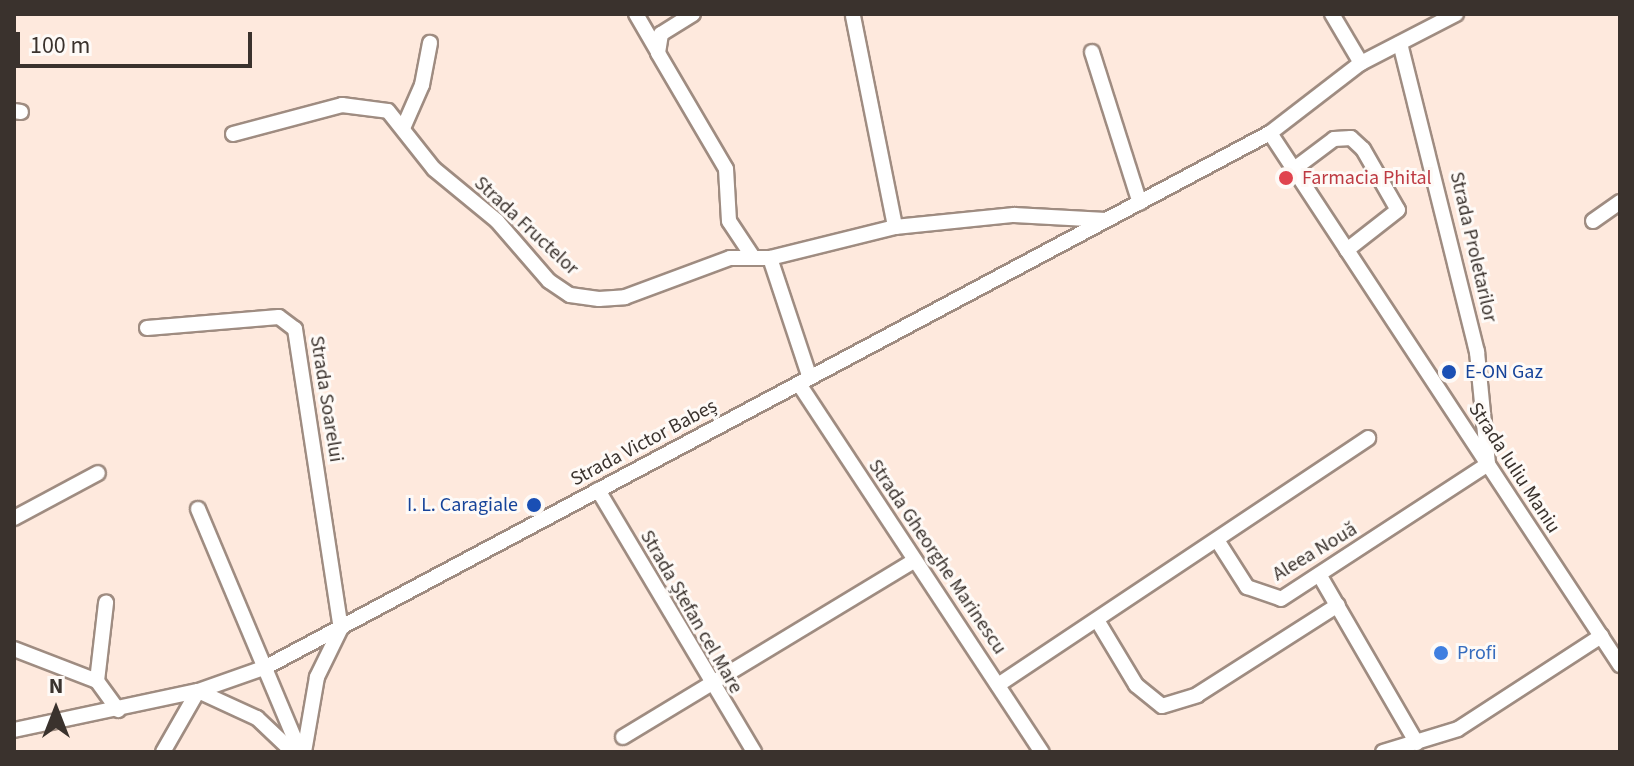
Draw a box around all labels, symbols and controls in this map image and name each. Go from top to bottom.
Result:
scale bar [20,16,256,66]
text: 100 m [30,28,90,63]
place label: Farmacia Phital [1302,166,1432,190]
marker: Farmacia Phital [1277,169,1295,187]
street label: Strada Proletarilor [1444,169,1502,325]
street label: Strada Fructelor [469,171,583,281]
street label: Strada Soarelui [304,334,348,464]
place label: E-ON Gaz [1465,360,1543,384]
marker: E-ON Gaz [1440,363,1458,381]
street label: Strada Victor Babeș [567,394,721,492]
street label: Strada Iuliu Maniu [1463,398,1565,538]
street label: Strada Gheorghe Marinescu [863,455,1011,659]
place label: I. L. Caragiale [407,493,518,517]
marker: I. L. Caragiale [525,496,543,514]
street label: Aleea Nouă [1268,517,1362,587]
street label: Strada Ștefan cel Mare [634,526,748,698]
place label: Profi [1457,641,1497,665]
marker: Profi [1432,644,1450,662]
north arrow [16,670,96,750]
text: N [49,670,63,702]

